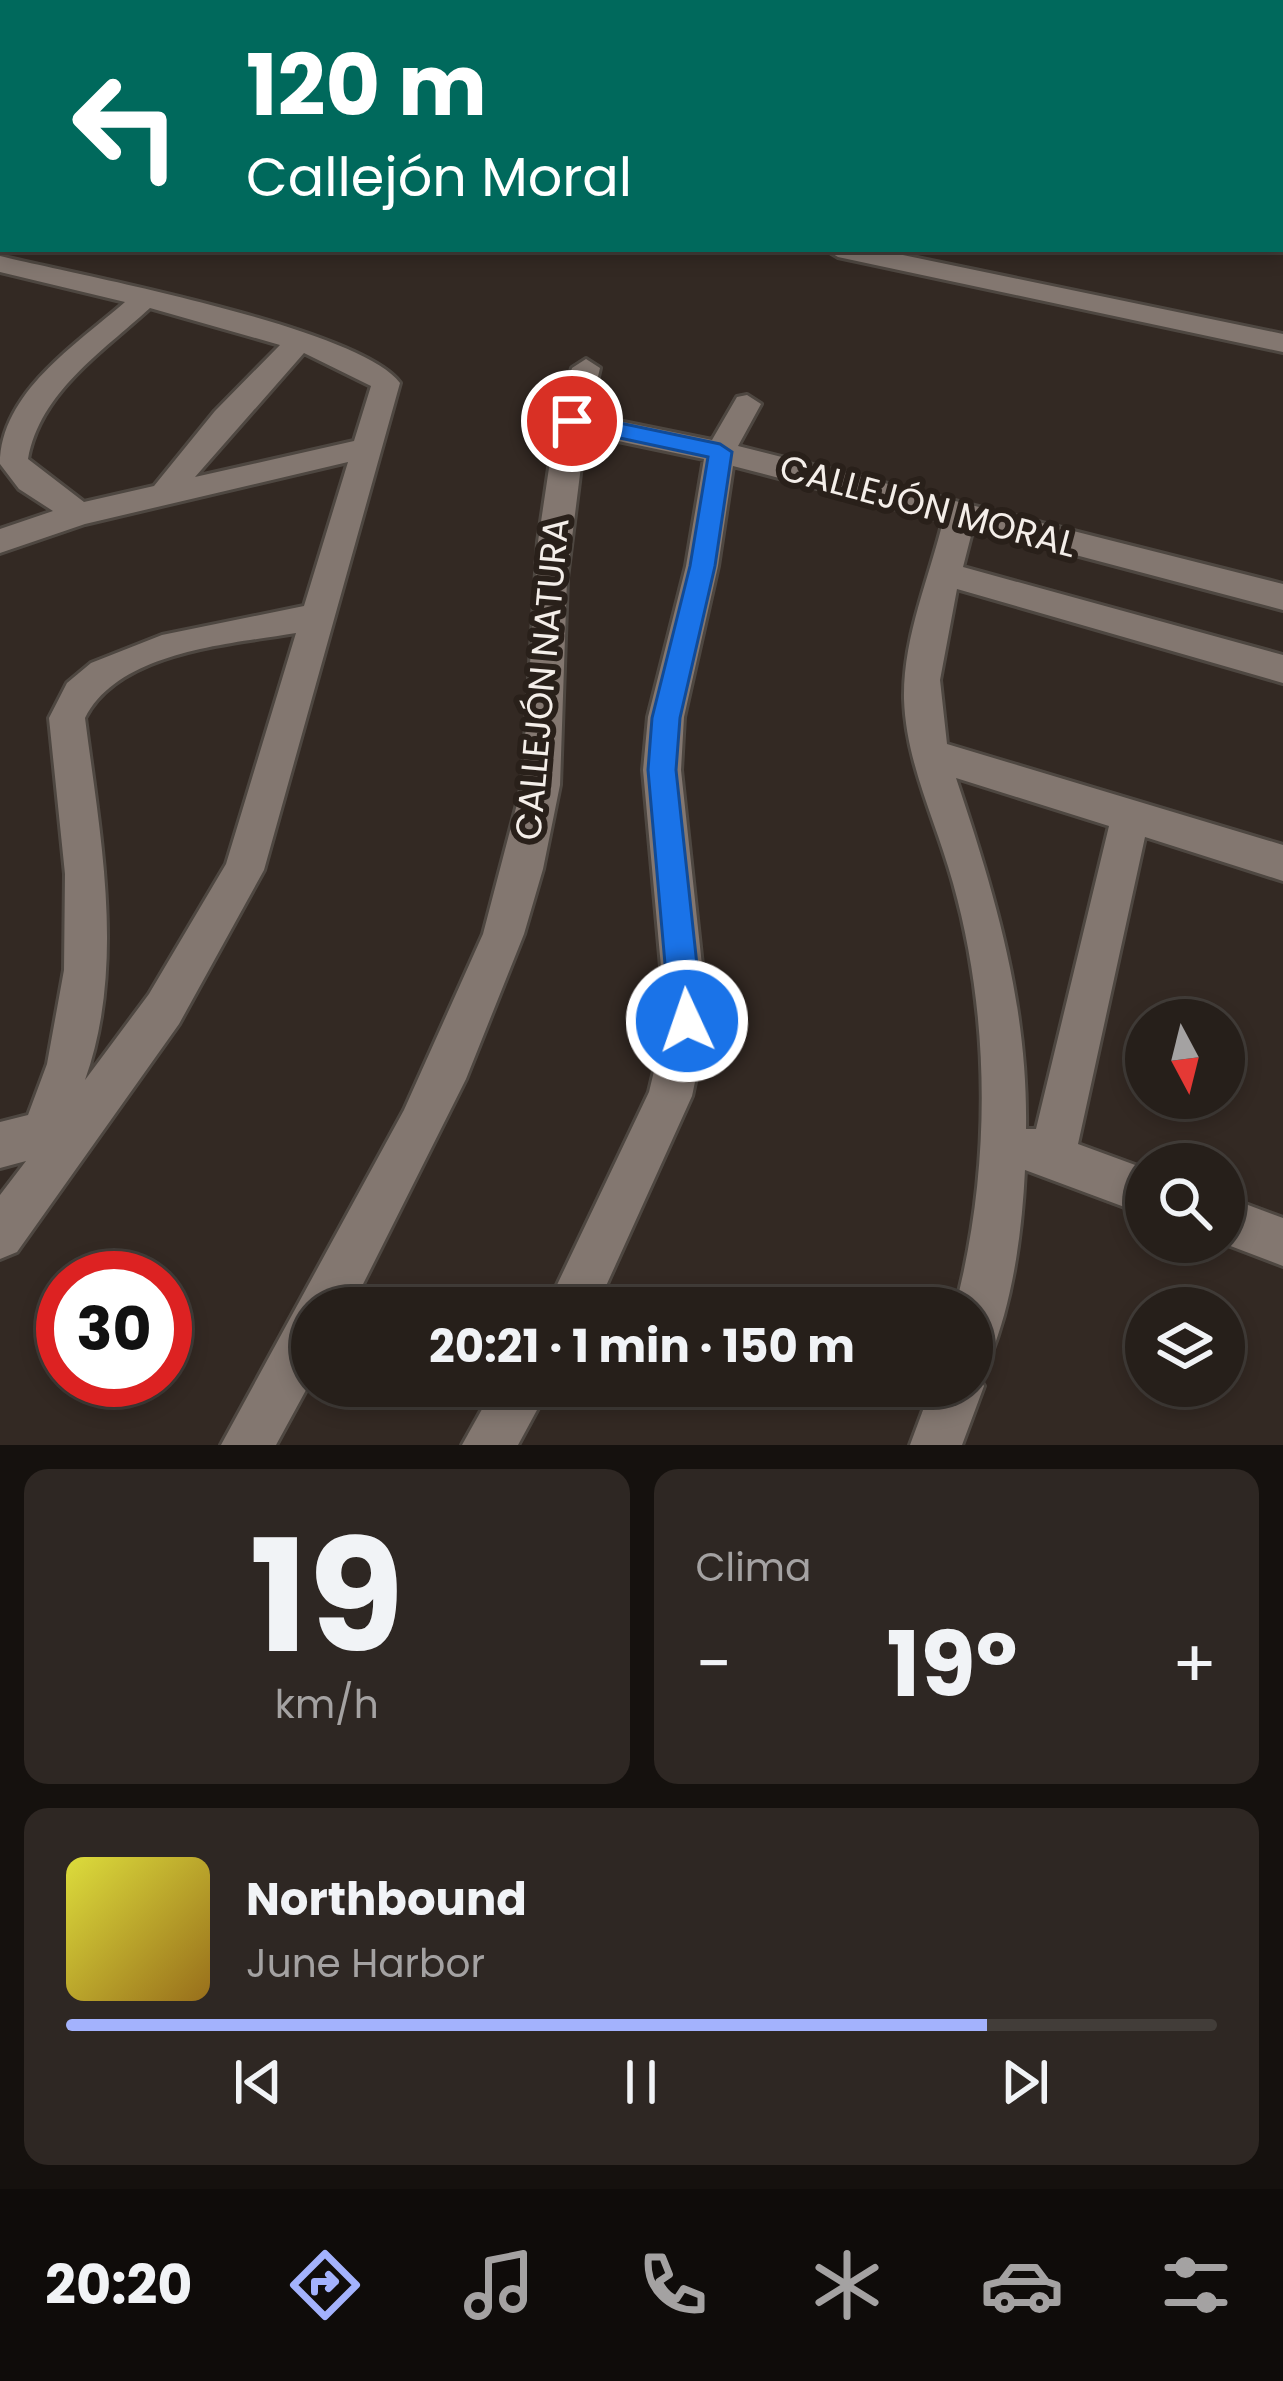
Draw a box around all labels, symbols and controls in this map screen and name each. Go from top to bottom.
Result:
text: 120 m [246,27,487,144]
icon: left [48,48,204,204]
text: Callejón Moral [246,139,632,215]
pin [521,370,623,472]
icon: arrive [539,388,605,454]
street label: CALLEJÓN MORAL [774,442,1082,570]
street label: CALLEJÓN NATURA [503,516,581,842]
position arrow [624,958,750,1084]
north arrow [1125,999,1245,1119]
map controls [1125,999,1245,1407]
button: search [1125,1143,1245,1263]
speed limit sign: 30 [36,1251,192,1407]
button: layers [1125,1287,1245,1407]
text: 20:21 · 1 min · 150 m [429,1315,855,1378]
text: 19 [249,1487,404,1706]
text: Clima [696,1540,811,1595]
text: 19° [886,1601,1017,1728]
text: − [696,1618,732,1710]
text: + [1172,1618,1217,1710]
text: km/h [275,1677,379,1732]
text: Northbound [246,1868,527,1931]
text: June Harbor [246,1936,485,1991]
icon: previous [225,2049,291,2115]
icon: pause [608,2049,674,2115]
icon: next [992,2049,1058,2115]
icon: directions [283,2243,367,2327]
icon: music [457,2243,541,2327]
icon: phone [631,2243,715,2327]
icon: climate [805,2243,889,2327]
icon: car [980,2243,1064,2327]
icon: filters [1154,2243,1238,2327]
text: 20:20 [45,2247,193,2323]

